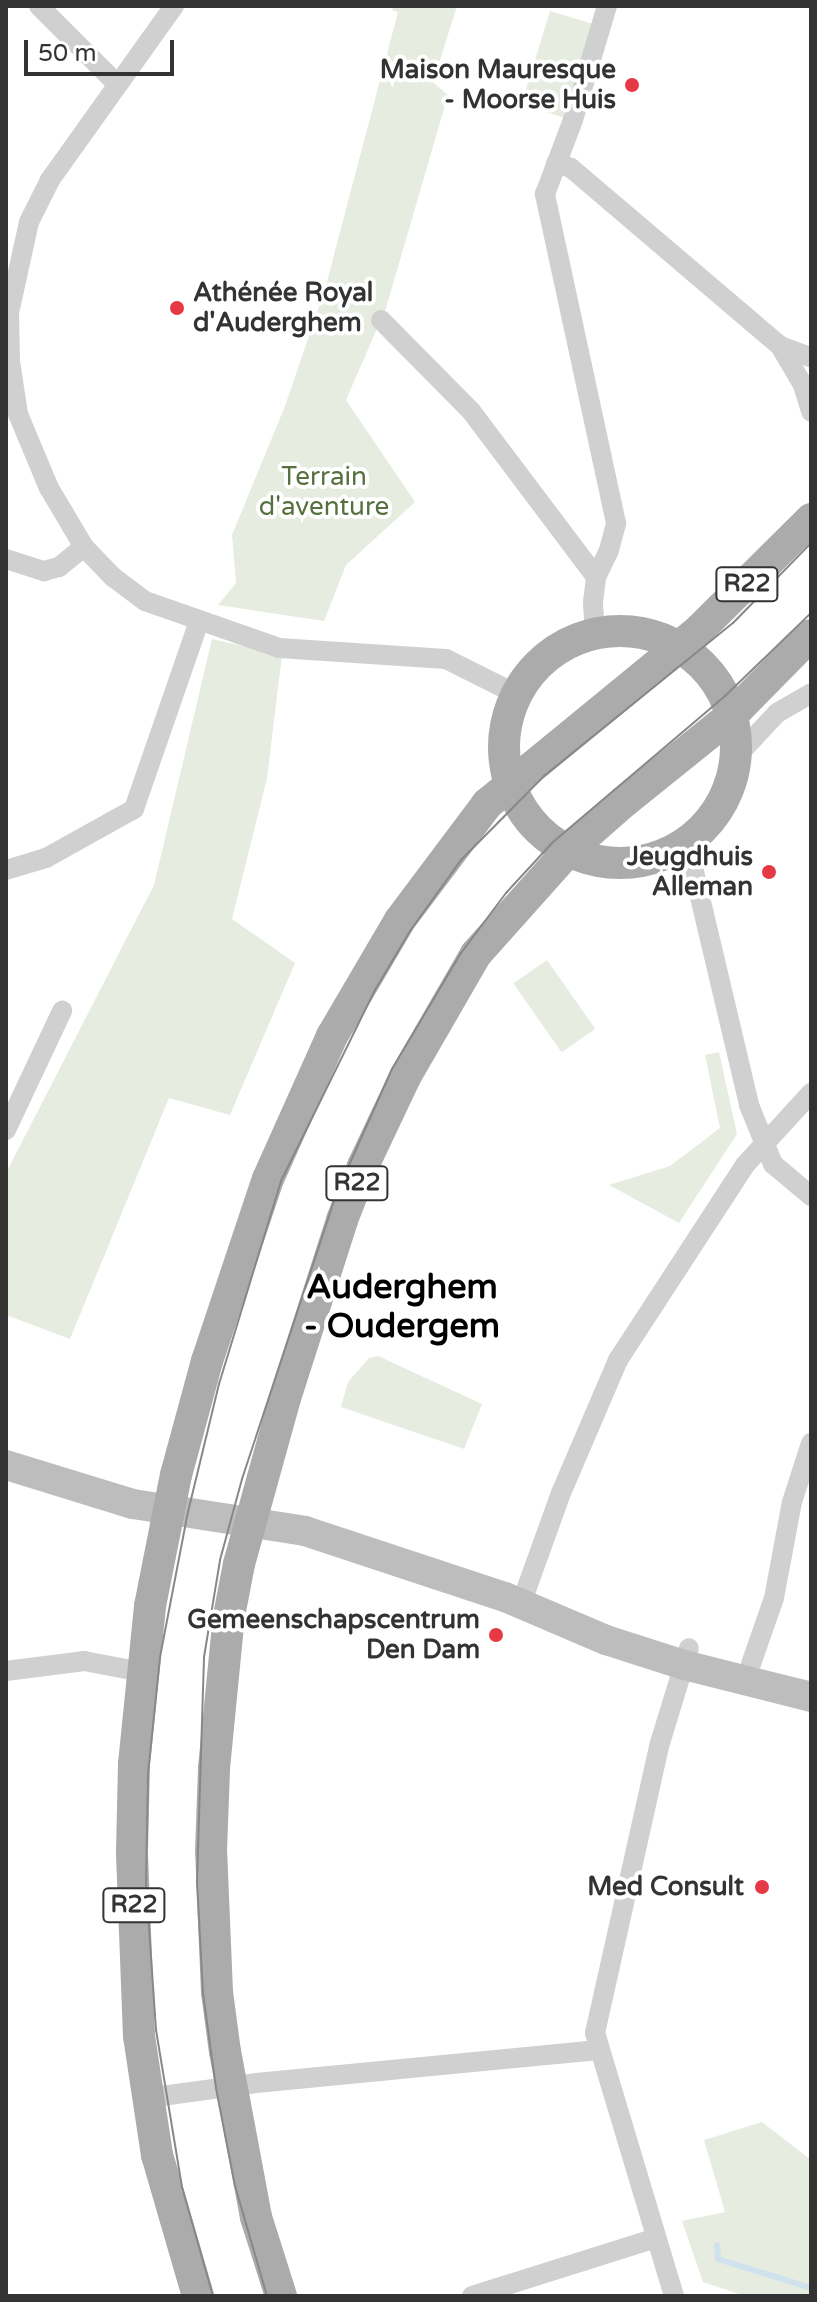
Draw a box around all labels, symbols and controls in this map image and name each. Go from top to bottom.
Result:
scale bar [28,24,178,74]
text: 50 m [38,39,96,68]
place label: Maison Mauresque - Moorse Huis [380,54,616,116]
marker: Maison Mauresque - Moorse Huis [623,76,641,94]
place label: Athénée Royal d'Auderghem [193,277,373,338]
marker: Athénée Royal d'Auderghem [168,299,186,317]
park label: Terrain d'aventure [259,461,389,522]
road number: R22 [715,564,779,604]
place label: Jeugdhuis Alleman [627,841,753,902]
marker: Jeugdhuis Alleman [760,863,778,881]
road number: R22 [325,1163,389,1203]
district label: Auderghem - Oudergem [304,1267,500,1346]
place label: Gemeenschapscentrum Den Dam [187,1604,480,1666]
marker: Gemeenschapscentrum Den Dam [487,1626,505,1644]
place label: Med Consult [587,1871,744,1903]
marker: Med Consult [751,1876,773,1898]
road number: R22 [102,1885,166,1925]

